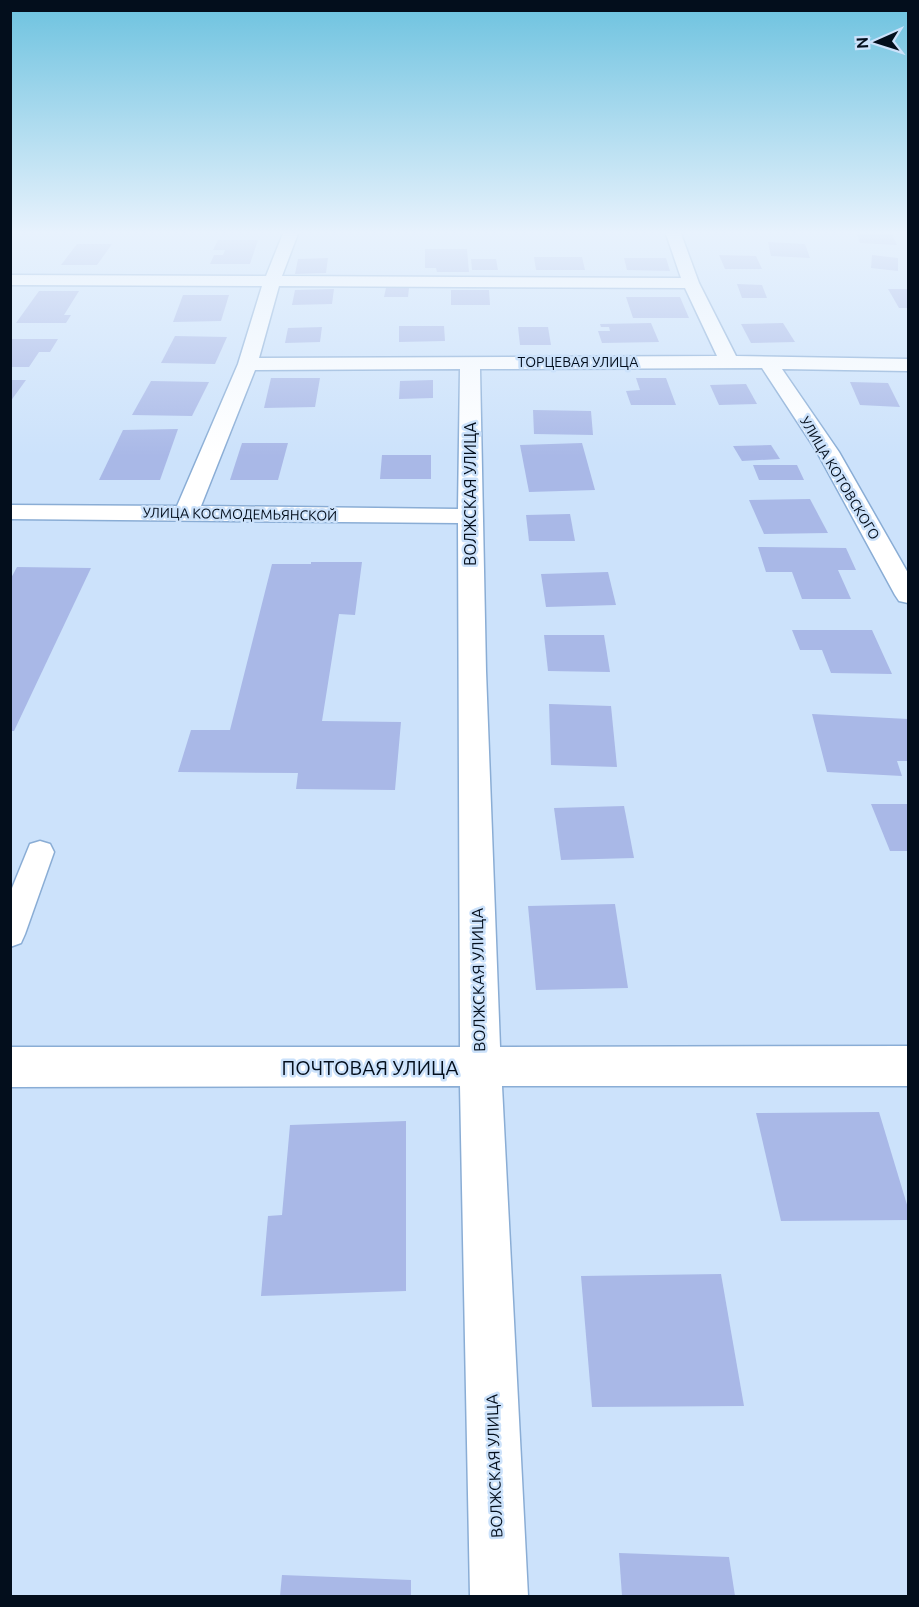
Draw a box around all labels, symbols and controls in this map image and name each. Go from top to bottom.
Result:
north arrow [847,12,907,72]
text: N [853,36,871,49]
street label: ТОРЦЕВАЯ УЛИЦА [518,354,638,370]
street label: УЛИЦА КОТОВСКОГО [797,414,883,543]
street label: ВОЛЖСКАЯ УЛИЦА [461,421,479,566]
street label: УЛИЦА КОСМОДЕМЬЯНСКОЙ [143,503,337,524]
street label: ВОЛЖСКАЯ УЛИЦА [468,907,488,1052]
street label: ПОЧТОВАЯ УЛИЦА [282,1056,458,1079]
street label: ВОЛЖСКАЯ УЛИЦА [482,1393,506,1538]

